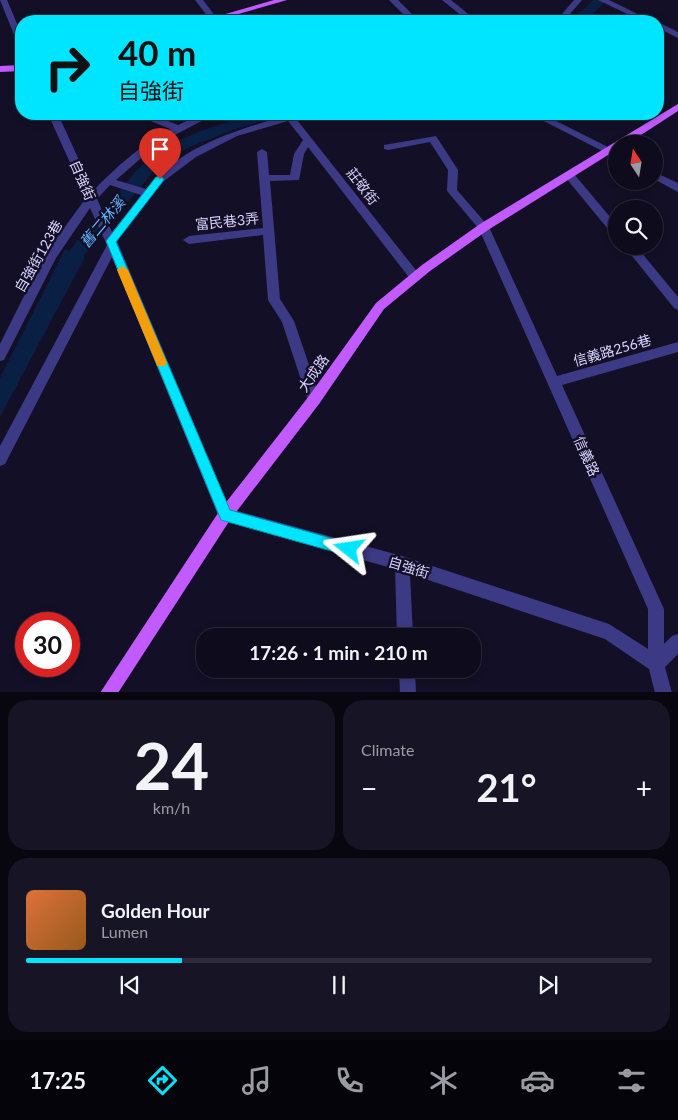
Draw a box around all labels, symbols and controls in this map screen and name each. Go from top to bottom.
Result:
text: 40 m [118,31,196,73]
icon: right [35,35,100,100]
text: 自強街 [118,77,184,104]
pin [139,128,181,179]
icon: arrive [146,135,174,163]
north arrow [608,135,662,190]
map controls [608,135,663,255]
street label: 自強街 [67,157,99,203]
street label: 莊敬街 [343,164,383,208]
water label: 舊二林溪 [76,192,129,251]
button: search [608,200,663,255]
street label: 富民巷3弄 [194,209,260,233]
street label: 自強街123巷 [11,217,65,295]
street label: 信義路256巷 [571,331,653,369]
street label: 大成路 [294,351,332,395]
street label: 信義路 [571,433,603,479]
position arrow [322,522,374,574]
street label: 自強街 [386,553,432,581]
speed limit sign: 30 [15,612,80,677]
text: 17:26 · 1 min · 210 m [249,641,428,664]
text: 24 [134,726,209,804]
text: Climate [361,740,414,759]
text: 21° [477,764,536,810]
text: − [361,771,377,805]
text: + [636,771,652,805]
text: km/h [153,798,190,817]
text: Golden Hour [101,899,210,922]
text: Lumen [101,922,148,941]
icon: previous [116,971,144,999]
icon: pause [325,971,353,999]
icon: next [534,971,562,999]
icon: directions [145,1063,180,1098]
icon: music [239,1063,274,1098]
icon: phone [332,1063,367,1098]
icon: climate [426,1063,461,1098]
icon: car [520,1063,555,1098]
icon: filters [614,1063,649,1098]
text: 17:25 [29,1067,86,1094]

